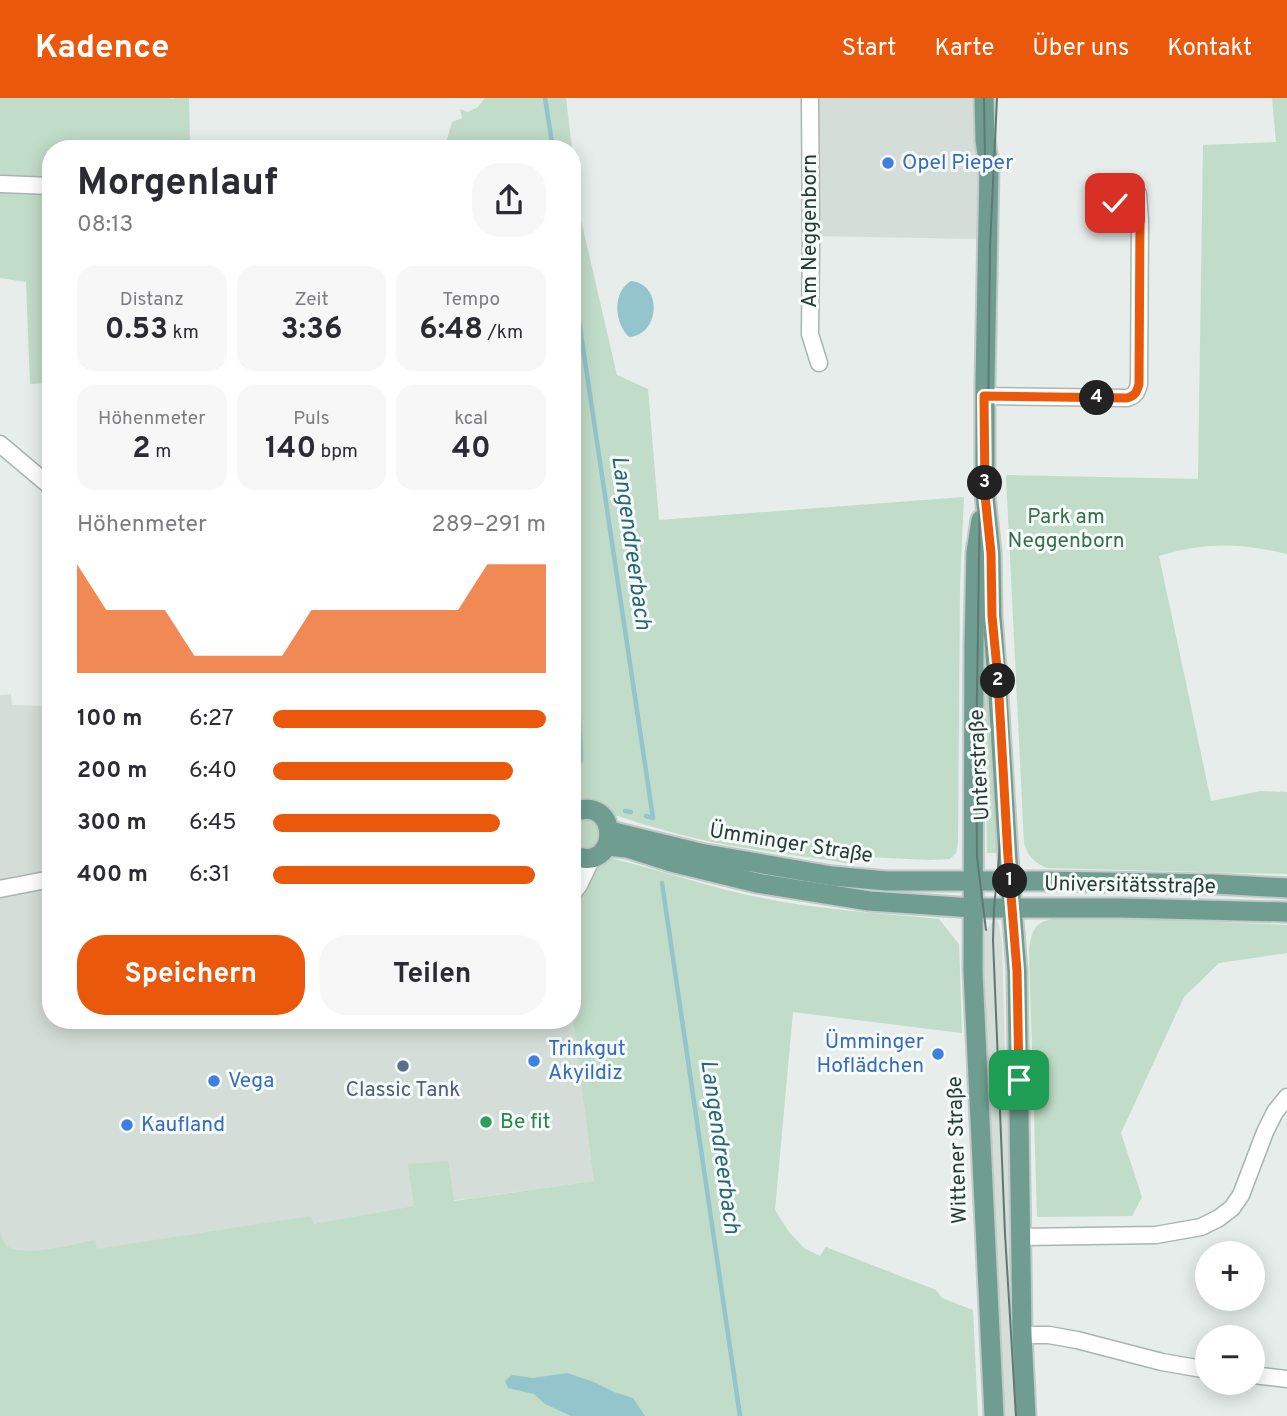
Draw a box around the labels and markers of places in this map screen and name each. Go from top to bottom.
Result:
place label: Opel Pieper [902,150,1013,177]
marker: Opel Pieper [880,155,896,171]
pin [1085,173,1145,233]
pin: 4 [1080,380,1114,416]
pin: 3 [968,466,1002,500]
pin: 2 [981,664,1016,698]
pin: 1 [992,864,1028,898]
place label: Ümminger Hoflädchen [816,1029,924,1080]
place label: Trinkgut Akyildiz [548,1036,626,1087]
marker: Ümminger Hoflädchen [930,1046,946,1062]
pin [989,1050,1049,1110]
marker: Trinkgut Akyildiz [526,1053,542,1069]
marker: Classic Tank [395,1058,411,1074]
place label: Vega [228,1068,274,1095]
marker: Vega [206,1073,222,1089]
place label: Classic Tank [346,1077,460,1104]
place label: Be fit [500,1109,550,1136]
place label: Kaufland [141,1112,225,1139]
marker: Be fit [478,1114,494,1130]
marker: Kaufland [119,1117,135,1133]

